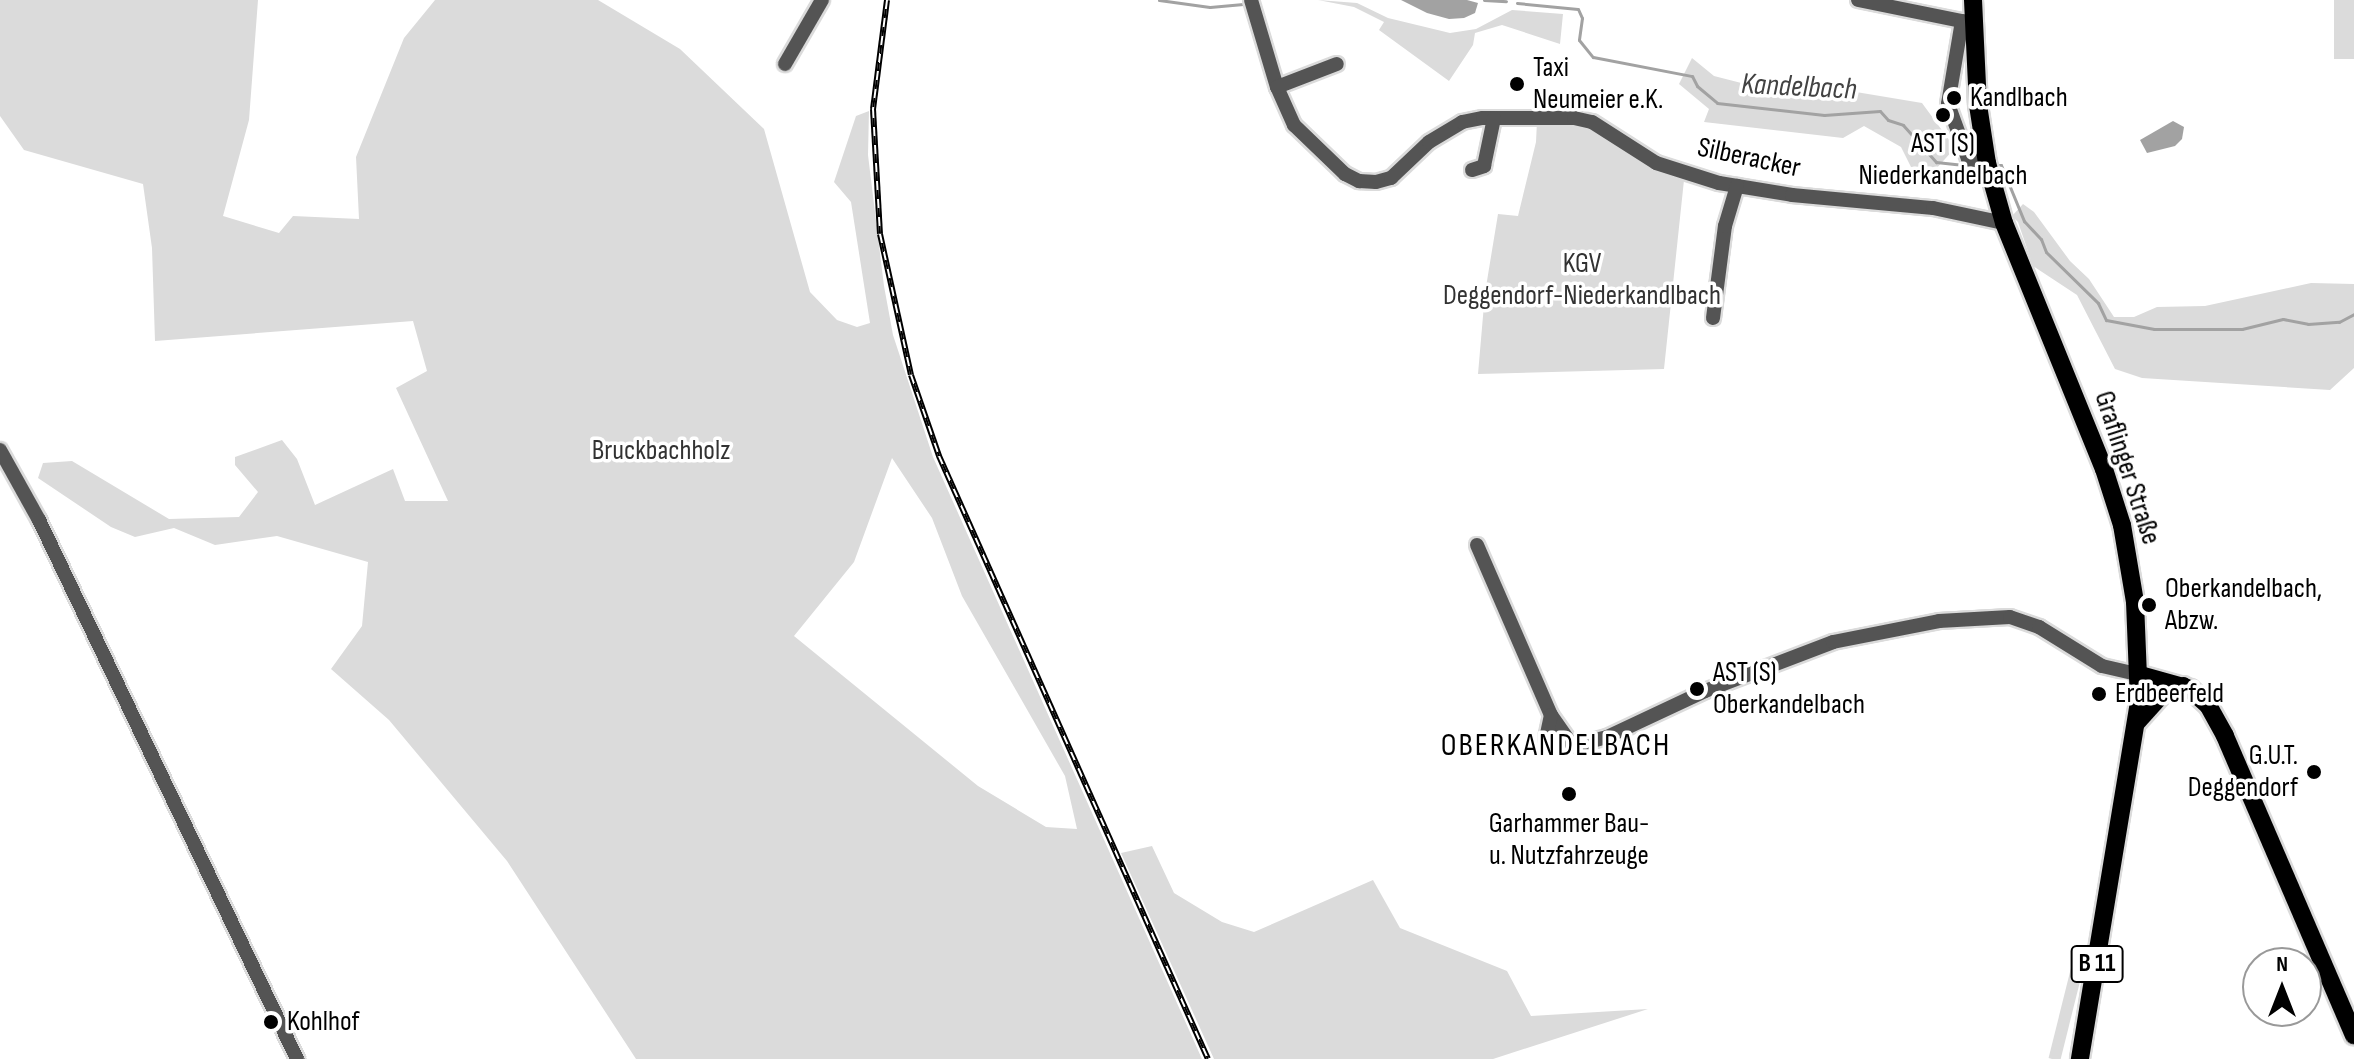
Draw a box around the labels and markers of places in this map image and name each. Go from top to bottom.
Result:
place label: Taxi Neumeier e.K. [1533,51,1663,117]
marker: Taxi Neumeier e.K. [1508,75,1526,93]
place label: Kandlbach [1970,81,2068,115]
marker: Kandlbach [1945,89,1963,107]
marker: AST (S) Niederkandelbach [1934,106,1952,124]
place label: AST (S) Niederkandelbach [1859,127,2027,193]
place label: Oberkandelbach, Abzw. [2165,572,2322,638]
marker: Oberkandelbach, Abzw. [2140,596,2158,614]
place label: AST (S) Oberkandelbach [1713,656,1865,722]
place label: Erdbeerfeld [2115,677,2224,711]
marker: AST (S) Oberkandelbach [1688,680,1706,698]
marker: Erdbeerfeld [2090,685,2108,703]
place label: G.U.T. Deggendorf [2188,739,2298,805]
marker: G.U.T. Deggendorf [2305,763,2323,781]
marker: Garhammer Bau- u. Nutzfahrzeuge [1560,785,1578,803]
place label: Garhammer Bau- u. Nutzfahrzeuge [1489,807,1649,873]
place label: Kohlhof [287,1005,360,1039]
marker: Kohlhof [262,1013,280,1031]

